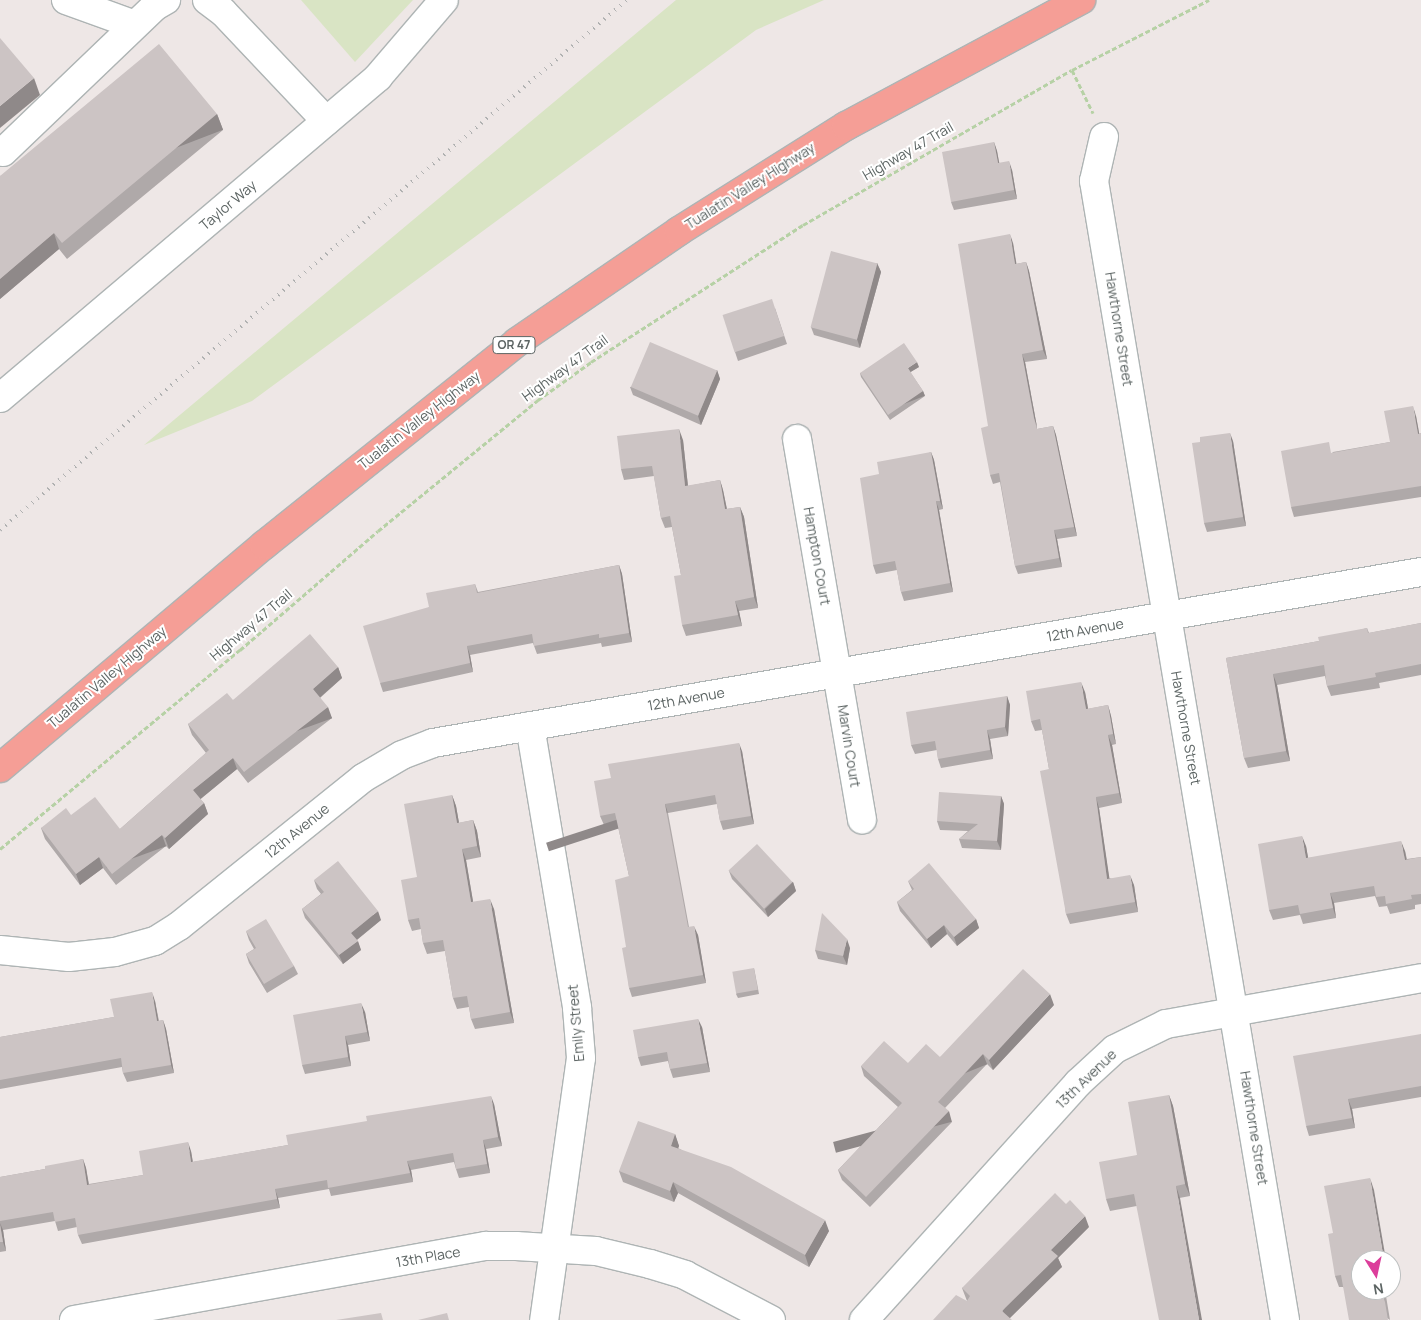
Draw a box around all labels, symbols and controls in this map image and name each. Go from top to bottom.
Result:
street label: Highway 47 Trail [860,118,956,184]
street label: Tualatin Valley Highway [682,139,818,233]
street label: Taylor Way [196,176,260,234]
street label: Hawthorne Street [1102,271,1136,387]
street label: Highway 47 Trail [519,331,611,405]
road number: OR 47 [492,336,536,354]
street label: Tualatin Valley Highway [355,367,483,473]
street label: Hampton Court [800,506,834,606]
street label: Highway 47 Trail [206,586,296,664]
street label: 12th Avenue [1045,615,1125,645]
street label: Tualatin Valley Highway [44,622,170,732]
street label: Hawthorne Street [1168,670,1204,786]
street label: 12th Avenue [646,684,726,714]
street label: Marvin Court [834,704,864,788]
street label: 12th Avenue [261,800,333,862]
street label: Emily Street [564,984,588,1062]
street label: 13th Avenue [1052,1046,1120,1112]
street label: Hawthorne Street [1237,1070,1271,1186]
street label: 13th Place [394,1243,462,1271]
north arrow [1351,1250,1401,1300]
text: N [1372,1279,1385,1300]

